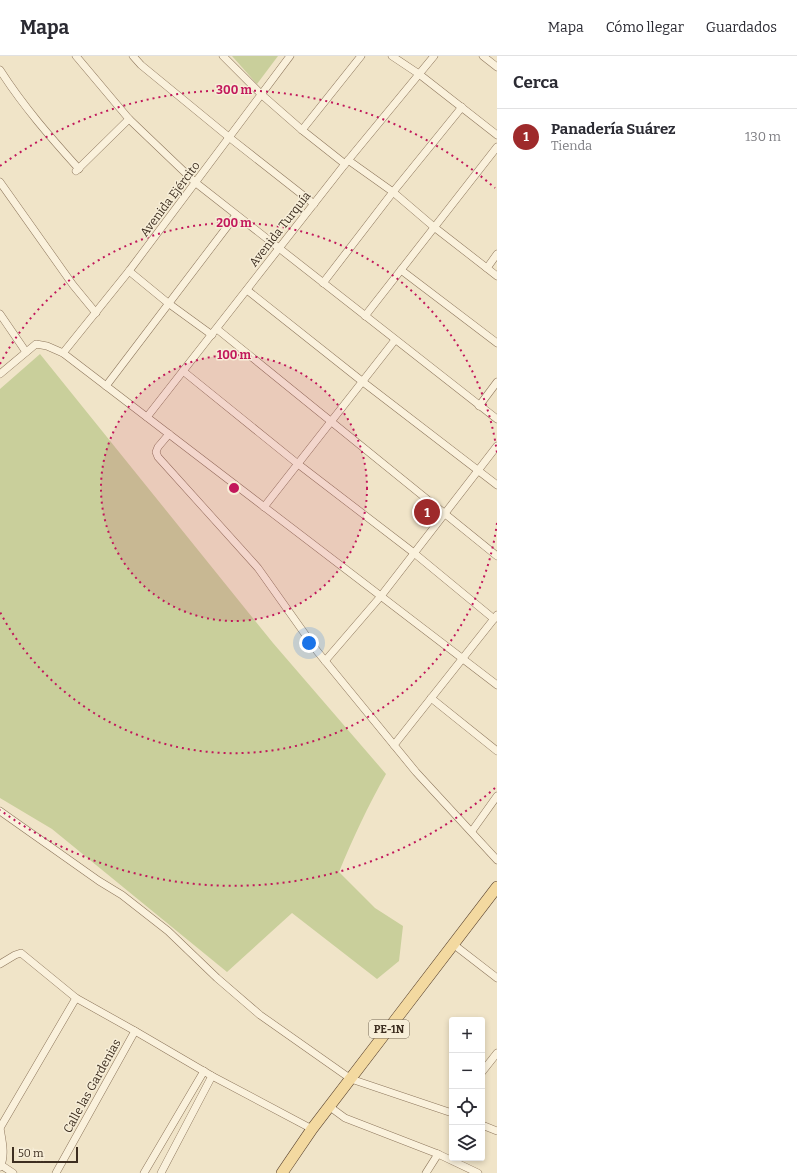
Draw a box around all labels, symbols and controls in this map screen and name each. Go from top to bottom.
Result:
text: Mapa [20,16,69,39]
text: Mapa [548,19,584,36]
text: Cómo llegar [606,19,684,36]
text: Guardados [706,19,777,36]
text: Cerca [513,72,558,93]
text: 300 m [216,83,252,97]
text: Panadería Suárez [551,120,676,138]
text: 1 [523,129,529,144]
text: 130 m [745,129,781,144]
text: Tienda [551,138,592,153]
street label: Avenida Ejército [137,159,203,239]
street label: Avenida Turquía [246,188,314,269]
text: 200 m [216,216,252,230]
text: 100 m [217,348,252,362]
centre of rings [227,481,241,495]
pin: 1 [414,497,440,527]
your location [299,633,319,653]
map controls [449,1017,485,1161]
button: + [449,1017,485,1053]
road number: PE-1N [369,1020,409,1038]
street label: Calle las Gardenias [60,1036,124,1135]
button: − [449,1053,485,1089]
button: locate [449,1089,485,1125]
button: layers [449,1125,485,1161]
scale bar [12,1145,78,1164]
text: 50 m [18,1147,44,1160]

